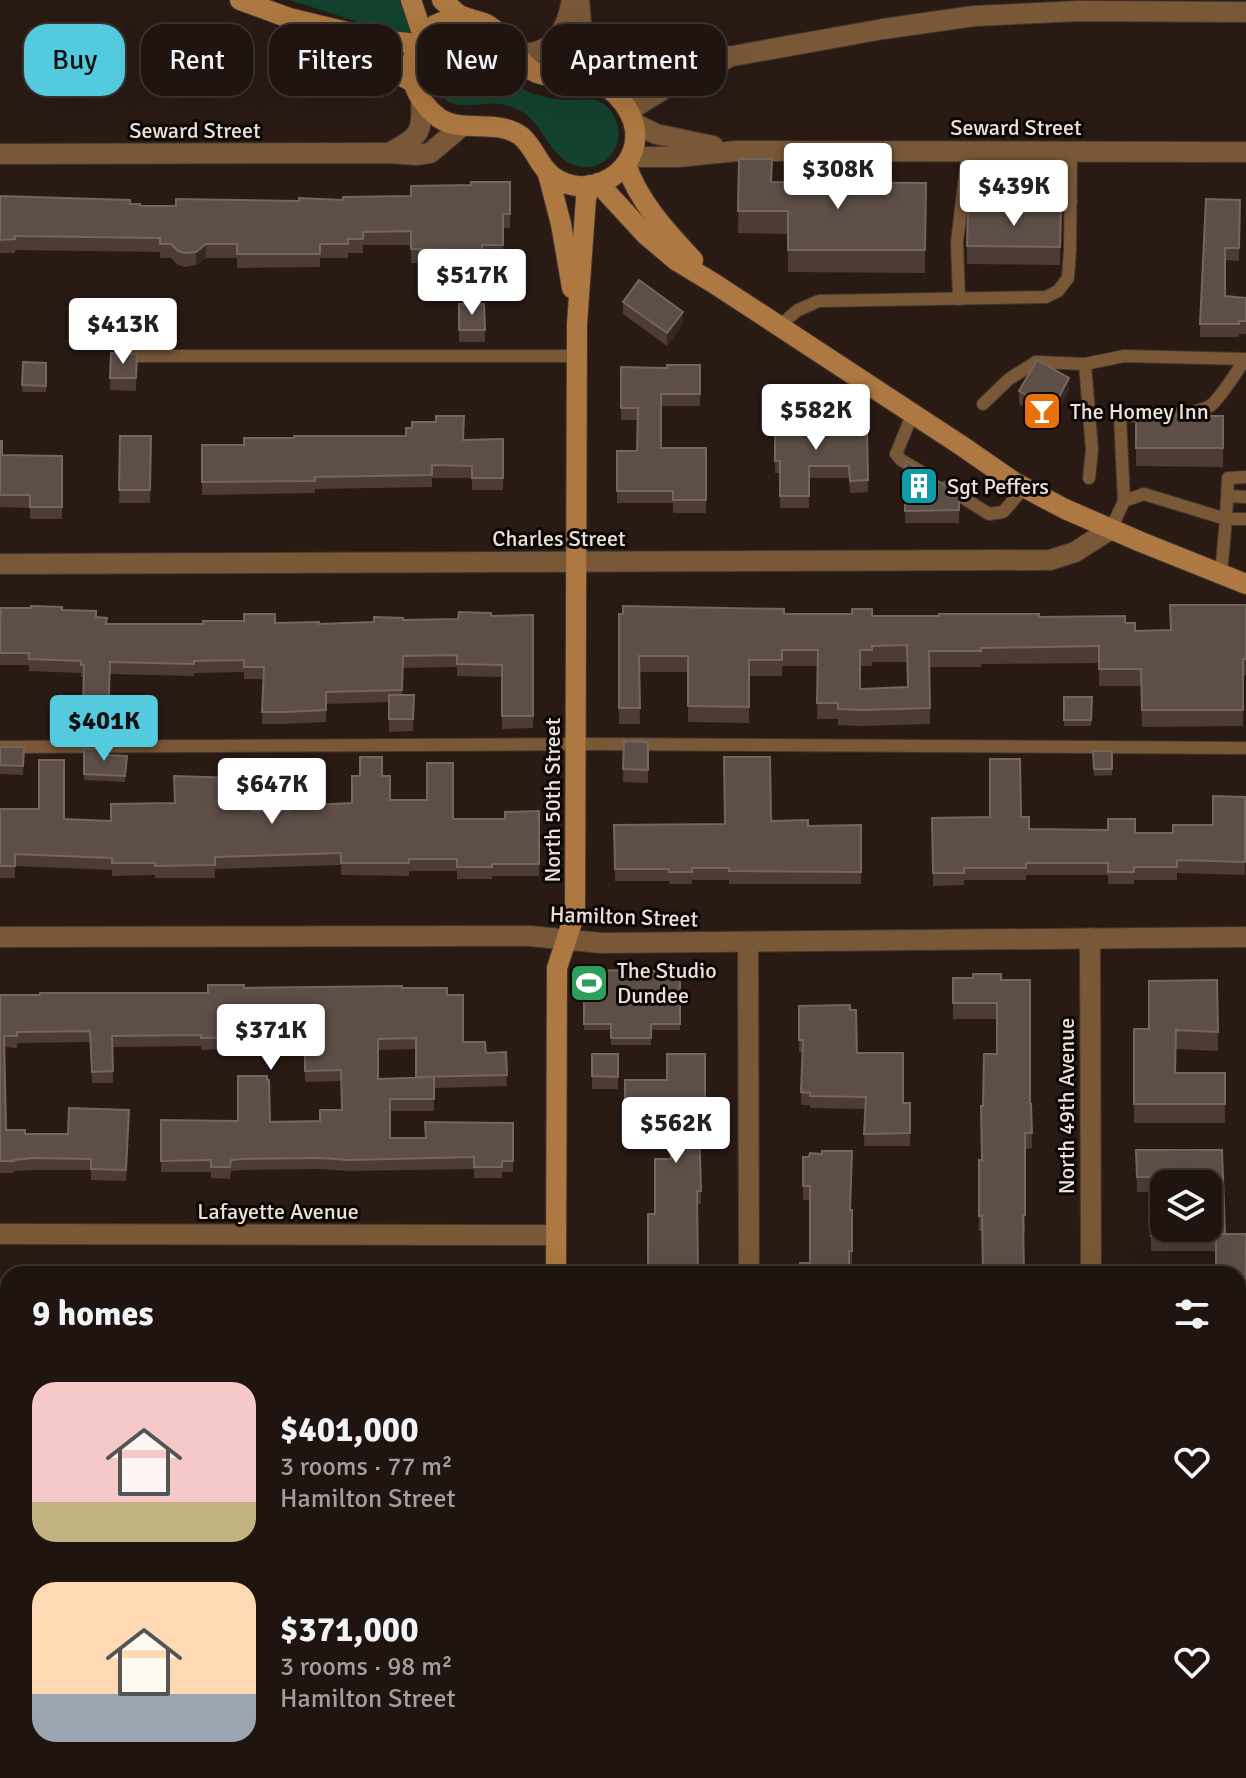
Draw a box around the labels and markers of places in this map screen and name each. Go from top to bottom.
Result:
pin: $308K [782,143,894,211]
pin: $439K [958,160,1070,228]
pin: $517K [416,249,528,317]
pin: $413K [67,298,179,366]
pin: $582K [760,384,872,452]
bar icon: The Homey Inn [1021,390,1063,432]
place label: The Homey Inn [1070,398,1209,425]
building icon: Sgt Peffers [898,465,940,507]
place label: Sgt Peffers [947,473,1049,500]
pin: $401K [48,695,160,763]
pin: $647K [216,758,328,826]
place label: The Studio Dundee [617,957,717,1009]
sports icon: The Studio Dundee [568,962,610,1004]
pin: $371K [215,1004,327,1072]
pin: $562K [620,1097,732,1165]

